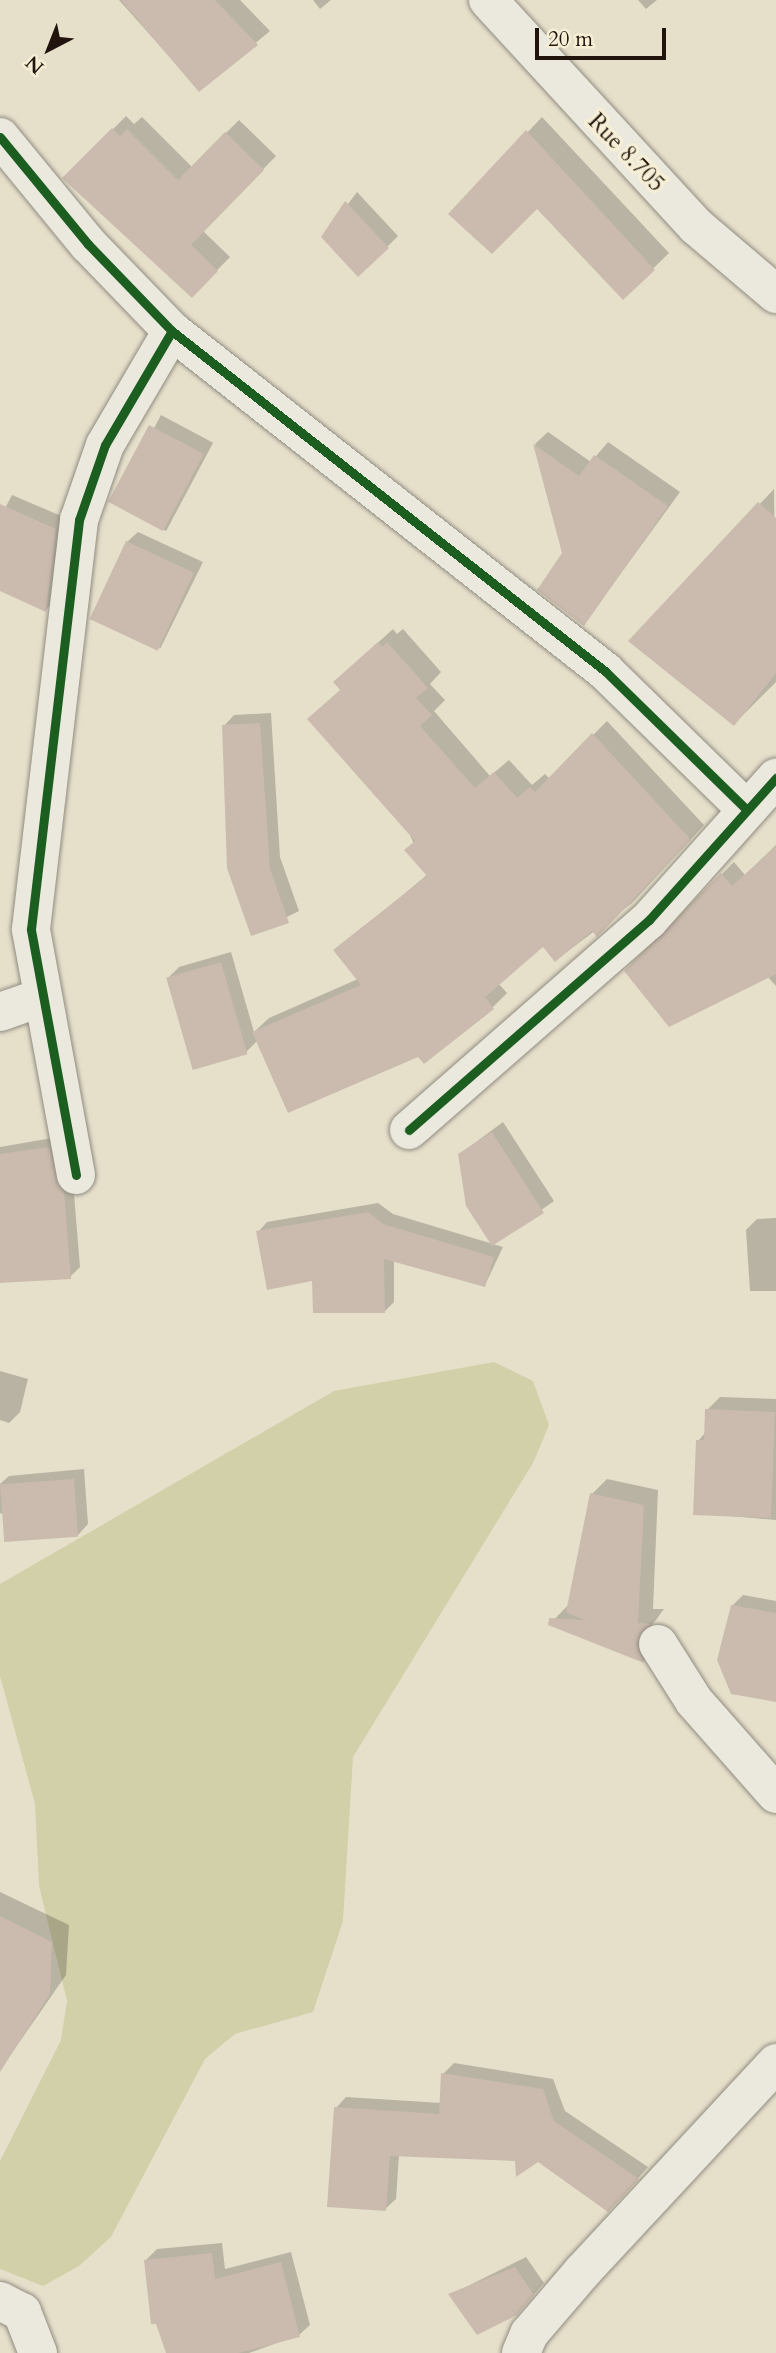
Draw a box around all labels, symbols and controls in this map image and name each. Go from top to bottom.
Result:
north arrow [14,14,84,84]
scale bar [538,14,669,58]
text: 20 m [548,25,593,54]
text: N [20,49,50,80]
street label: Rue 8.705 [582,108,670,198]

